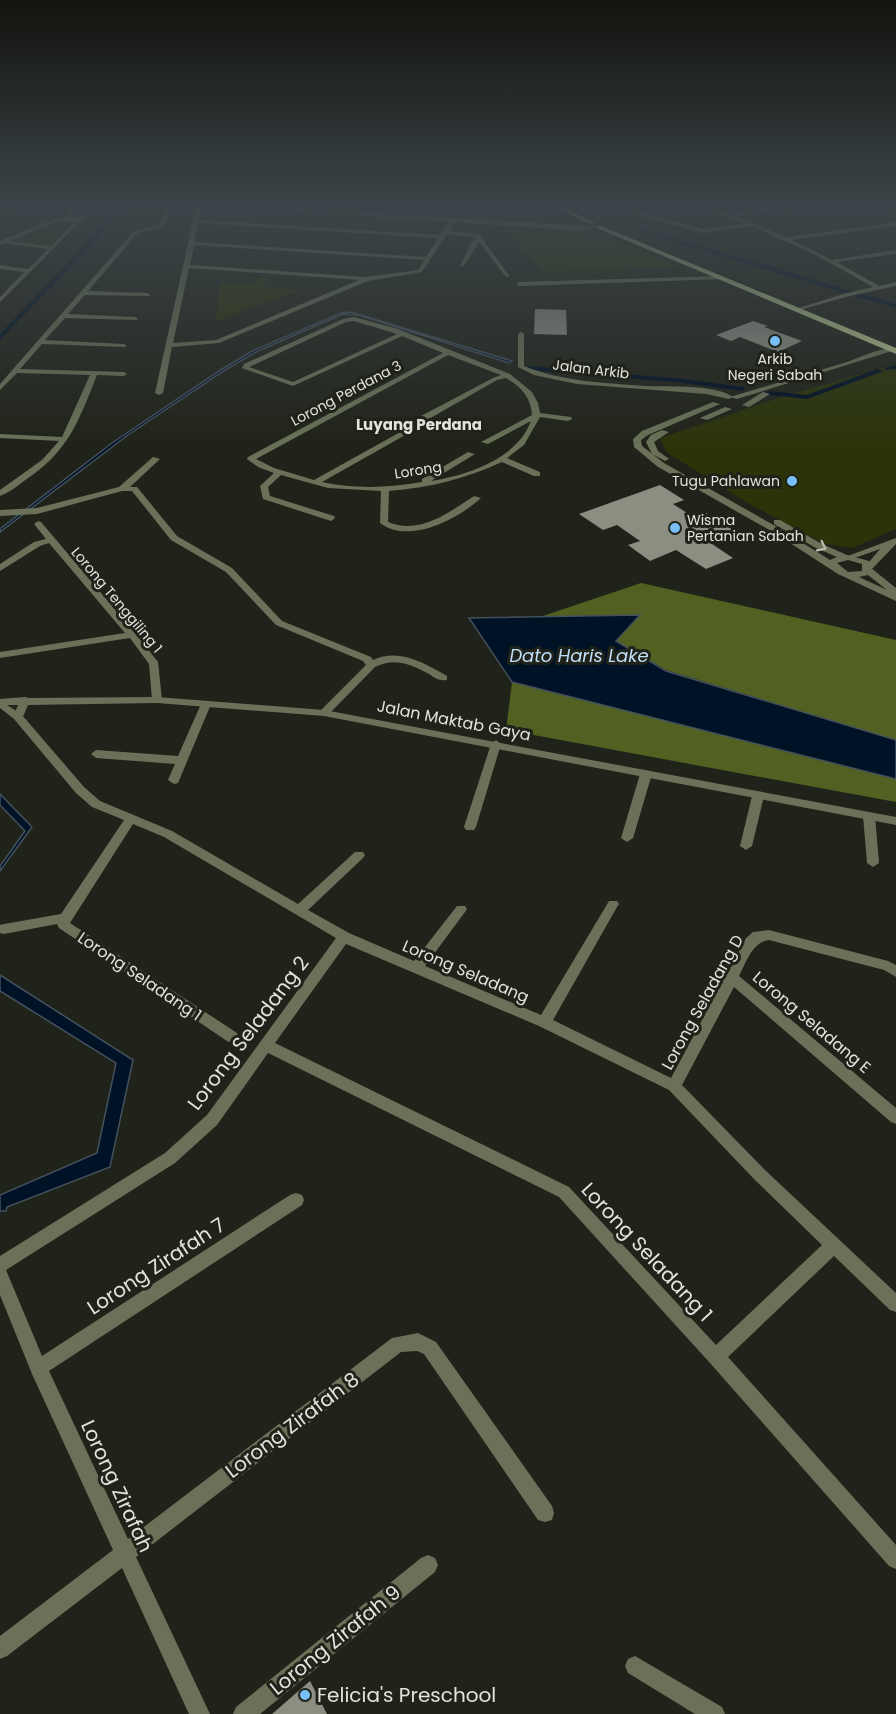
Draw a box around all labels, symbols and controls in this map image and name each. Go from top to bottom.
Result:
marker: Arkib Negeri Sabah [768,334,782,348]
place label: Arkib Negeri Sabah [728,349,822,385]
street label: Jalan Arkib [551,354,631,384]
street label: Lorong Perdana 3 [287,355,405,431]
district label: Luyang Perdana [356,414,482,435]
street label: Lorong [393,456,443,484]
place label: Tugu Pahlawan [672,471,780,491]
marker: Tugu Pahlawan [785,474,799,488]
place label: Wisma Pertanian Sabah [687,510,804,546]
marker: Wisma Pertanian Sabah [668,521,682,535]
one-way arrow [816,540,826,551]
street label: Lorong Tenggiling 1 [67,543,167,657]
water label: Dato Haris Lake [509,643,649,668]
street label: Jalan Maktab Gaya [375,694,533,747]
street label: Lorong Seladang 1 [73,926,206,1026]
street label: Lorong Seladang D [656,931,749,1074]
street label: Lorong Seladang [399,934,533,1009]
street label: Lorong Seladang 2 [181,950,315,1116]
street label: Lorong Seladang E [748,966,876,1079]
street label: Lorong Seladang 1 [575,1176,719,1328]
street label: Lorong Zirafah 7 [82,1211,230,1321]
street label: Lorong Zirafah 8 [219,1365,365,1485]
street label: Lorong Zirafah [74,1415,160,1557]
street label: Lorong Zirafah 9 [264,1578,406,1702]
place label: Felicia's Preschool [317,1681,496,1709]
marker: Felicia's Preschool [298,1688,312,1702]

